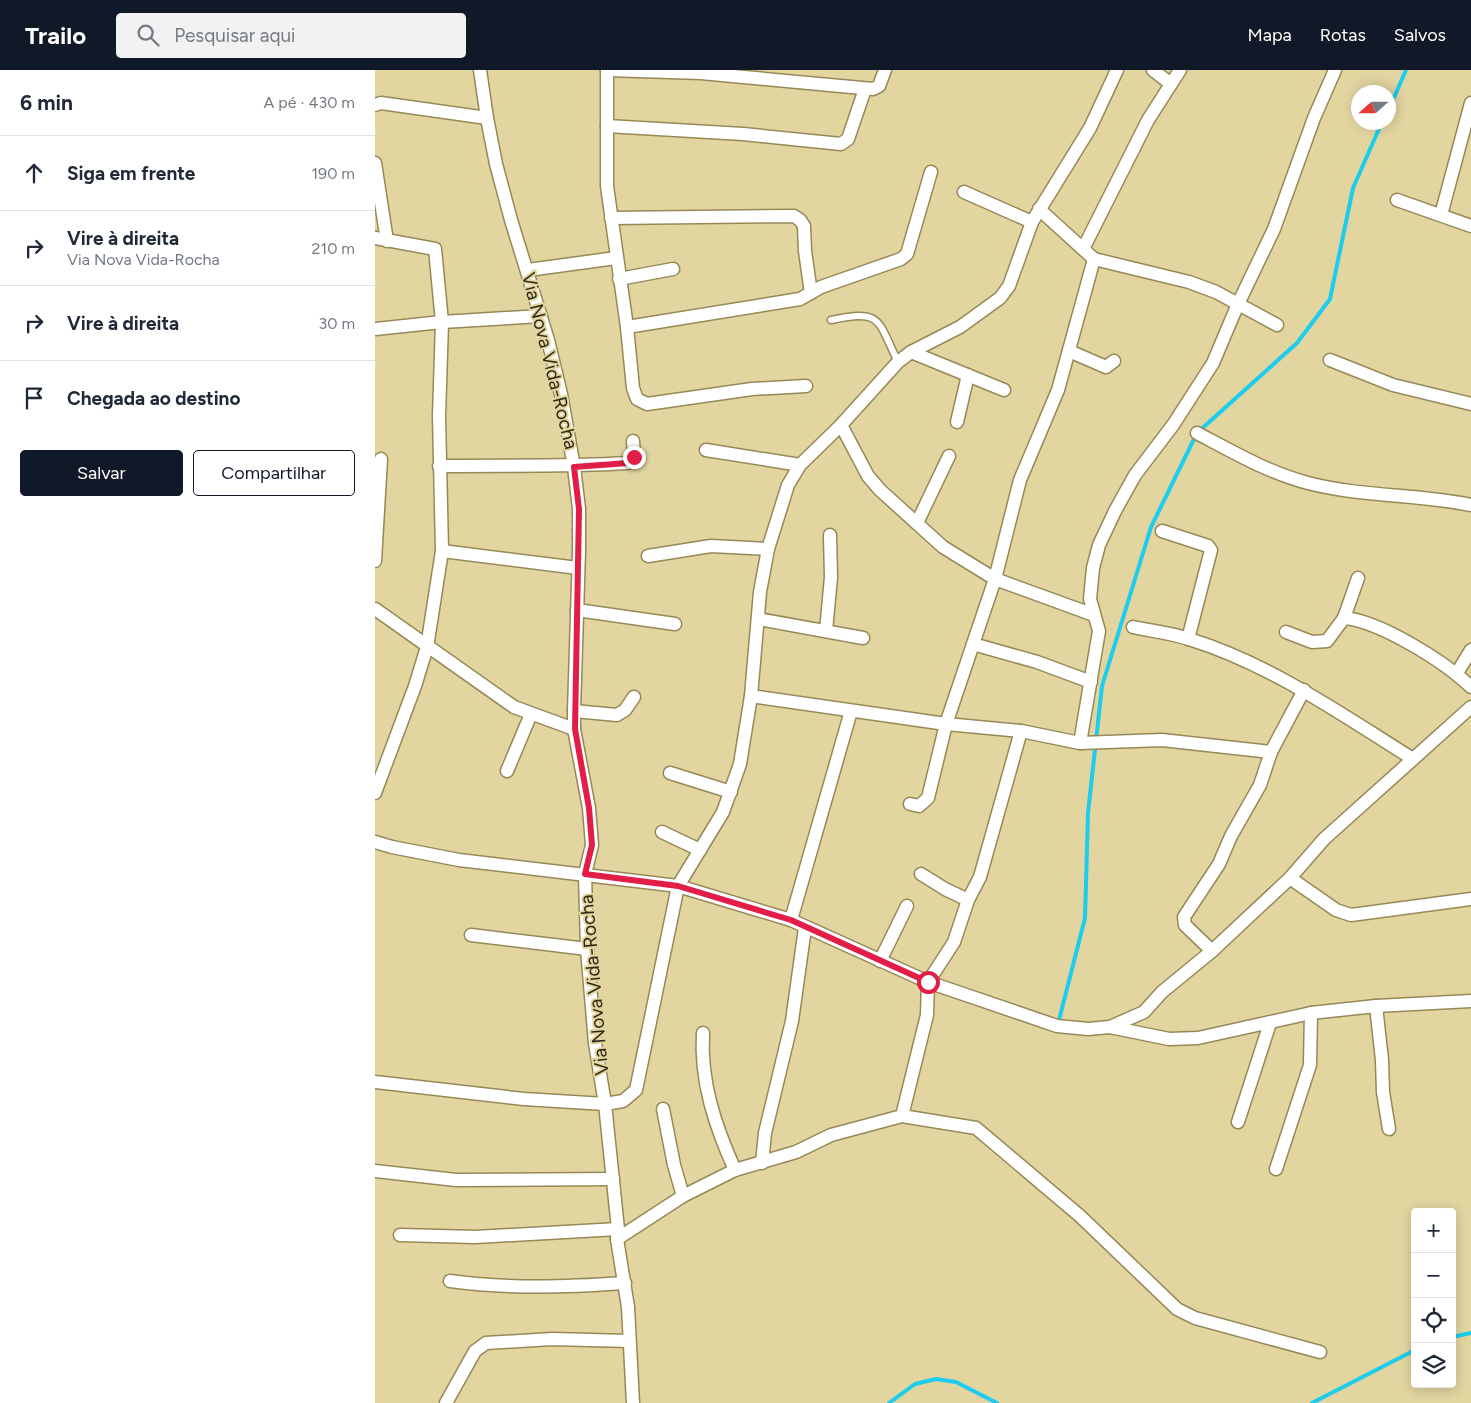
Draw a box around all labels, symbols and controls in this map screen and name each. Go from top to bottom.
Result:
search box [116,13,466,58]
text: Trailo [25,21,86,50]
icon: search [134,21,162,49]
text: Pesquisar aqui [174,24,296,47]
text: Mapa [1248,24,1292,46]
text: Rotas [1320,24,1366,46]
text: Salvos [1394,24,1446,46]
north arrow [1351,85,1396,130]
text: 6 min [20,90,73,115]
text: A pé · 430 m [264,93,355,112]
icon: ahead [20,159,48,187]
text: Siga em frente [67,162,195,185]
text: 190 m [312,164,355,183]
text: Vire à direita [67,227,179,250]
icon: right [20,234,48,262]
text: 210 m [312,239,355,258]
text: Via Nova Vida-Rocha [67,250,220,269]
street label: Via Nova Vida-Rocha [517,270,583,452]
icon: right [20,309,48,337]
text: Vire à direita [67,312,179,335]
text: 30 m [318,314,355,333]
icon: arrive [20,384,48,412]
text: Chegada ao destino [67,387,240,410]
route end [623,446,646,469]
button: Salvar [20,450,183,496]
button: Compartilhar [193,450,355,496]
street label: Via Nova Vida-Rocha [575,894,613,1076]
route start [917,971,940,994]
map controls [1411,1208,1456,1388]
button: + [1411,1208,1456,1253]
button: − [1411,1253,1456,1298]
button: locate [1411,1298,1456,1343]
button: layers [1411,1343,1456,1388]

